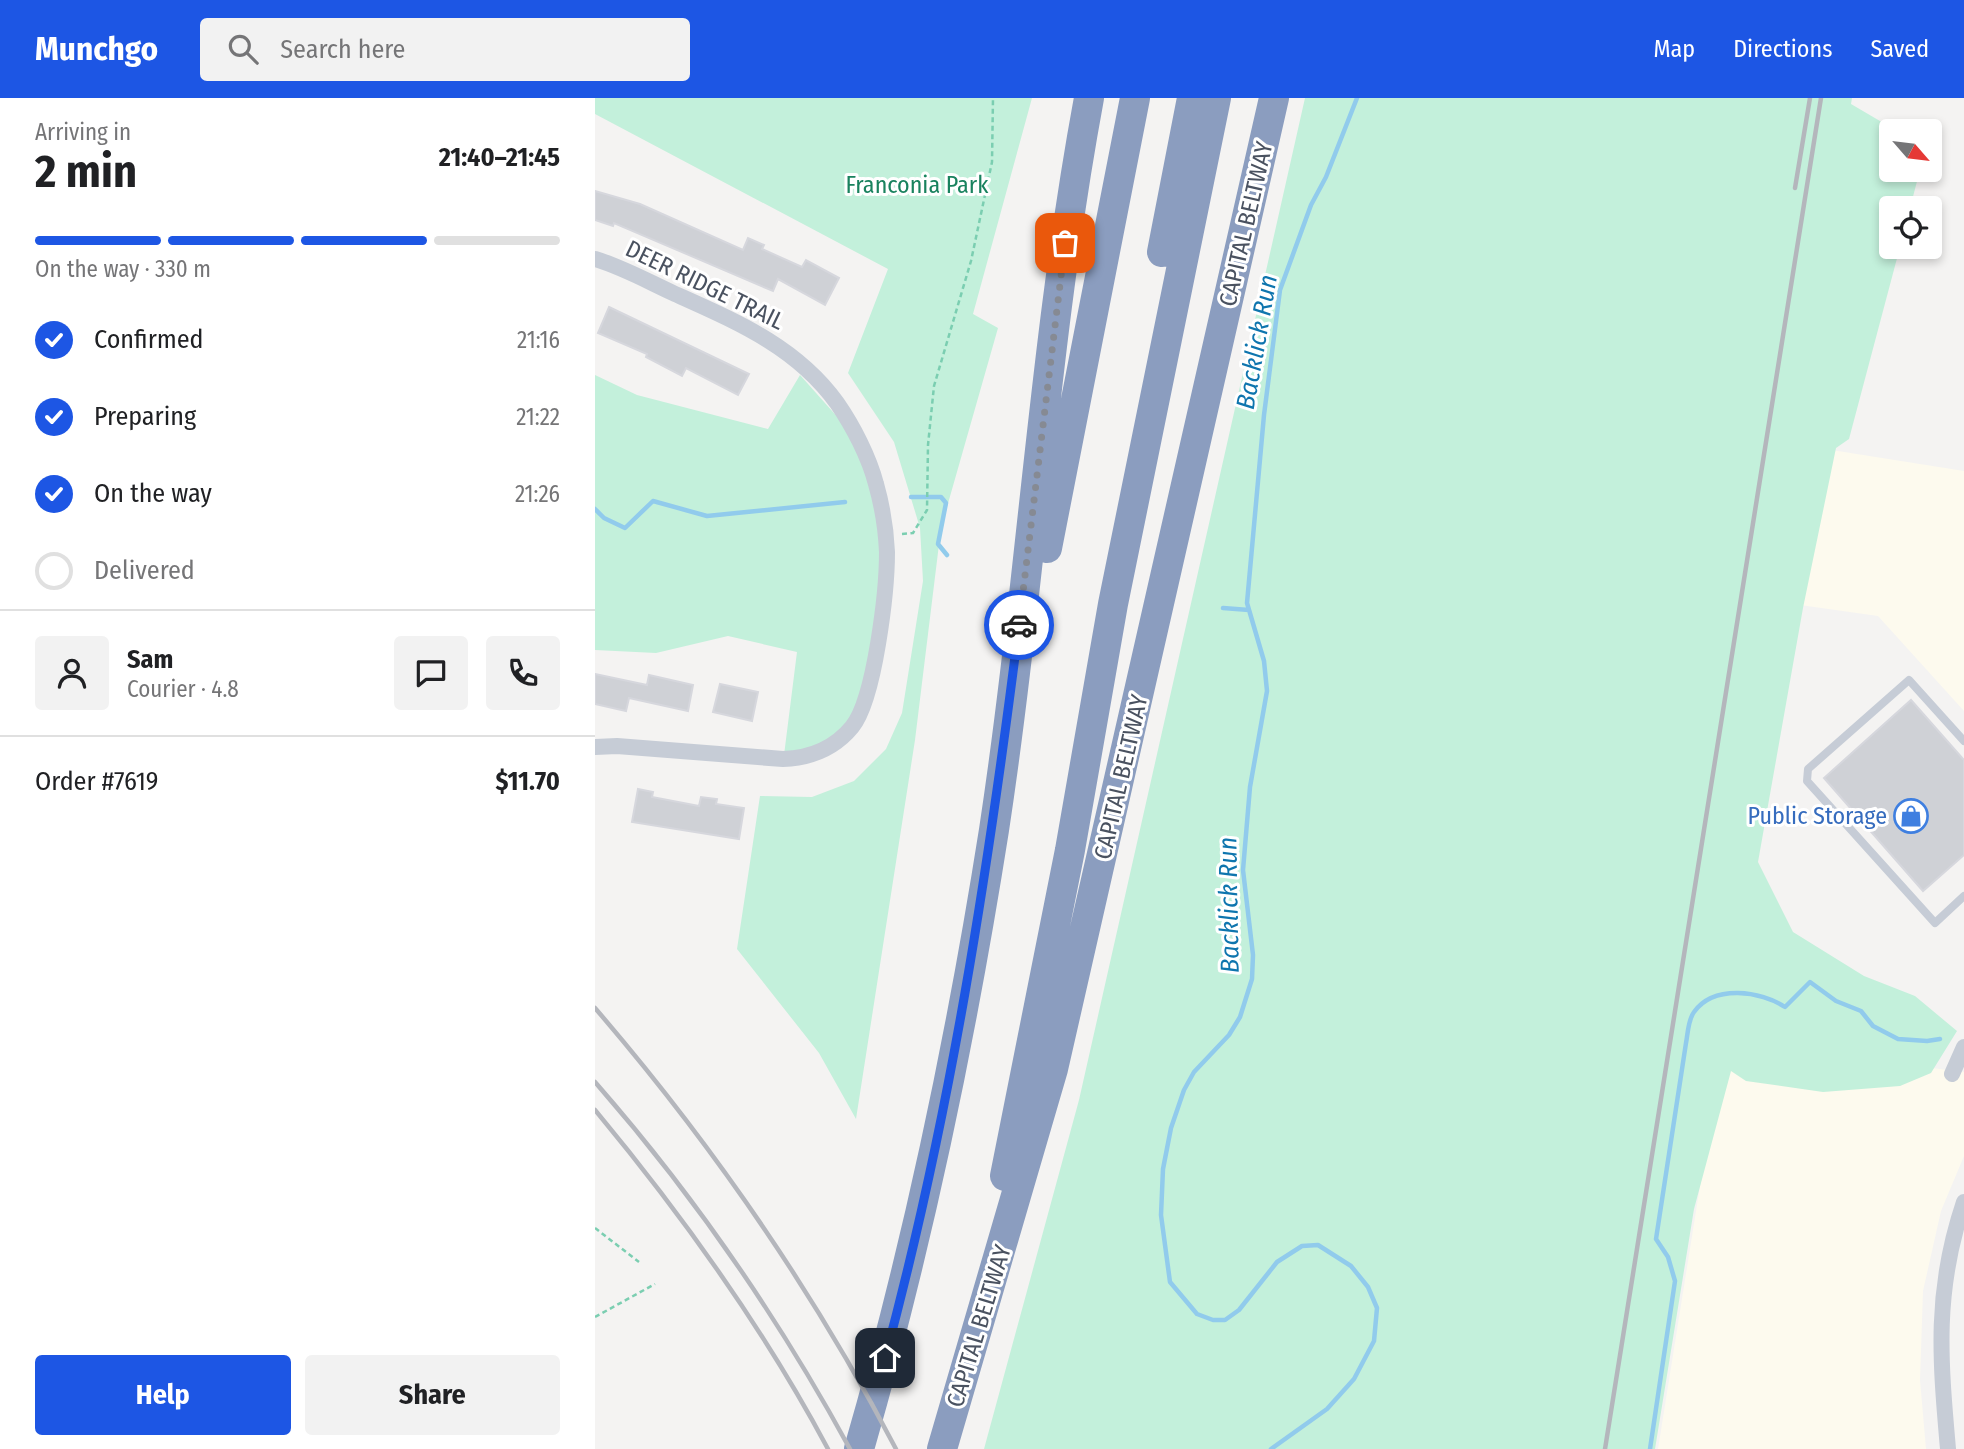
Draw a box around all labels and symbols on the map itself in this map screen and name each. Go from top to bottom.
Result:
north arrow [1879,119,1943,182]
street label: CAPITAL BELTWAY [1213,139,1279,309]
park label: Franconia Park [846,171,989,199]
pin [1035,213,1095,273]
street label: DEER RIDGE TRAIL [621,235,789,336]
water label: Backlick Run [1230,272,1284,412]
courier [984,590,1054,660]
street label: CAPITAL BELTWAY [1088,692,1154,862]
shop icon: Public Storage [1892,797,1930,835]
place label: Public Storage [1747,802,1887,830]
water label: Backlick Run [1212,837,1246,973]
street label: CAPITAL BELTWAY [941,1242,1017,1410]
pin [855,1328,915,1388]

